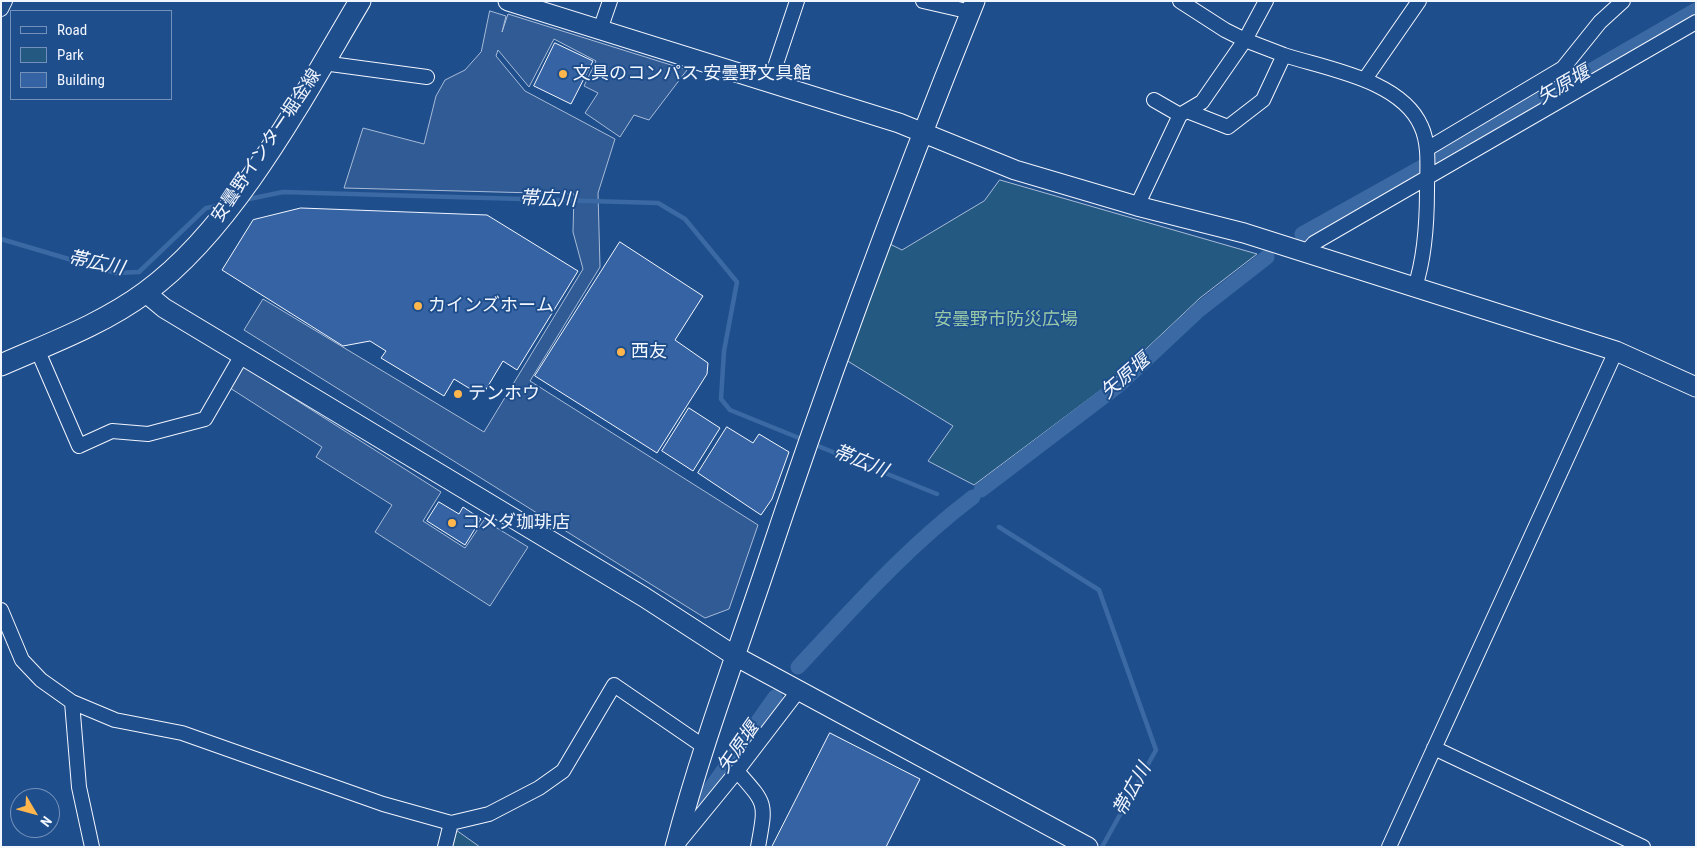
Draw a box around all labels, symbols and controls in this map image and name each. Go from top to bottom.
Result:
legend [10,10,172,100]
text: Road [57,21,87,39]
text: Park [57,46,84,64]
water label: 矢原堰 [1534,62,1594,110]
place label: 文具のコンパス 安曇野文具館 [573,63,811,85]
street label: 安曇野インター堀金線 [208,65,326,227]
marker: 文具のコンパス 安曇野文具館 [557,68,569,80]
text: Building [57,71,105,89]
water label: 帯広川 [519,188,577,212]
water label: 帯広川 [66,247,126,281]
place label: カインズホーム [428,295,554,317]
marker: カインズホーム [412,300,424,312]
park label: 安曇野市防災広場 [934,309,1078,331]
place label: 西友 [631,341,667,363]
marker: 西友 [615,346,627,358]
water label: 矢原堰 [1097,350,1155,404]
place label: テンホウ [468,383,540,405]
marker: テンホウ [452,388,464,400]
water label: 帯広川 [829,441,891,483]
place label: コメダ珈琲店 [462,512,570,534]
marker: コメダ珈琲店 [446,517,458,529]
water label: 矢原堰 [713,718,765,778]
water label: 帯広川 [1109,760,1157,820]
north arrow [10,788,60,838]
text: N [37,813,55,830]

